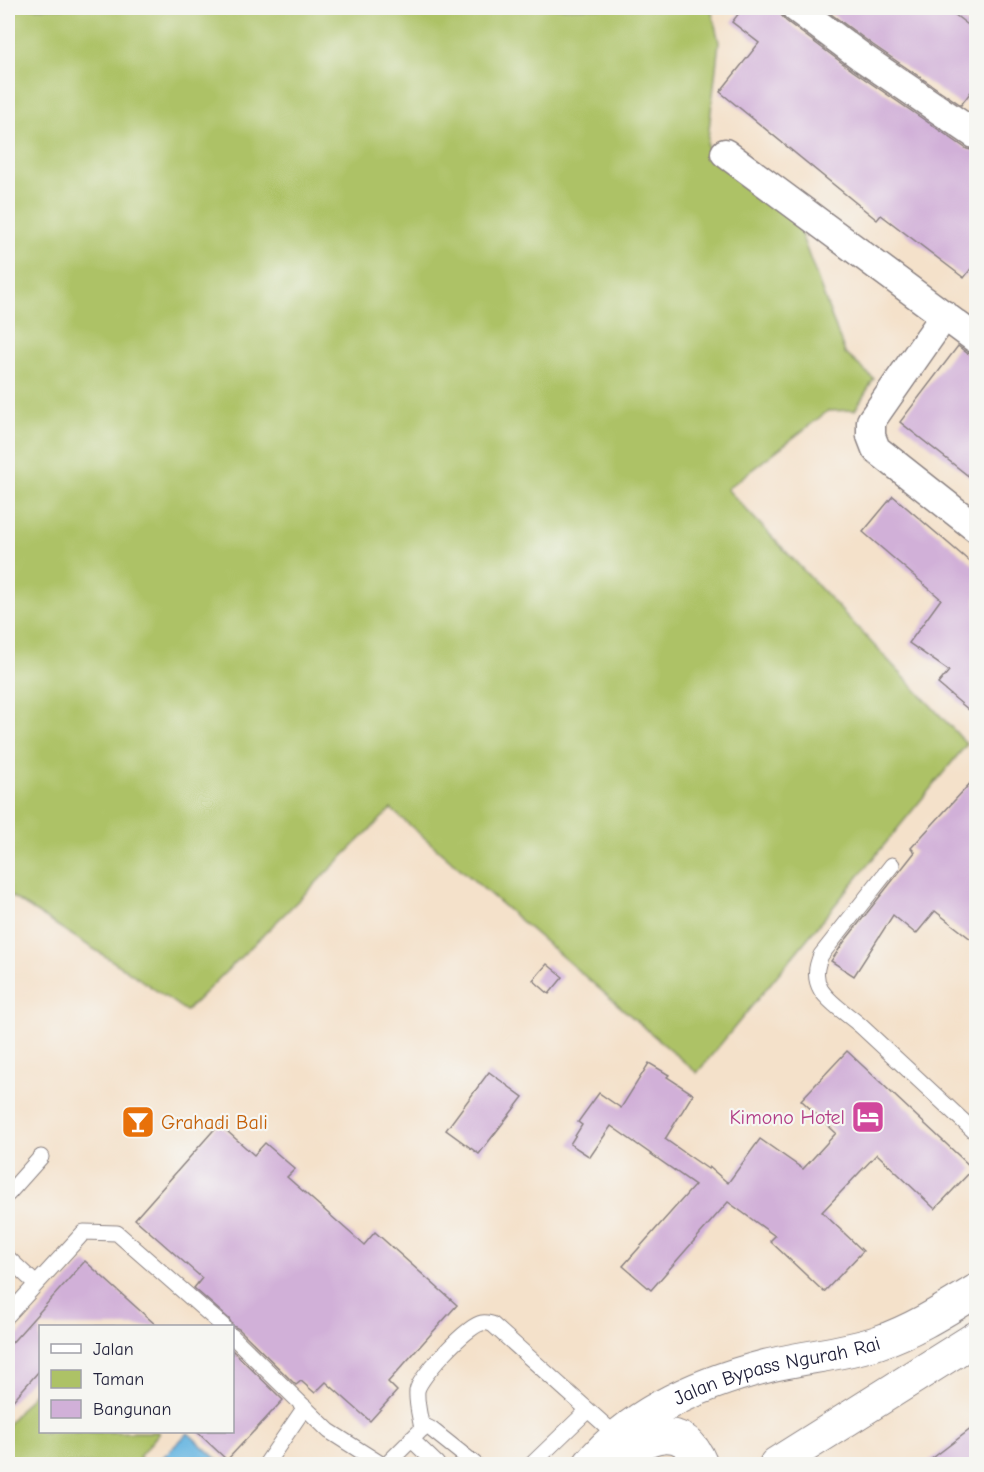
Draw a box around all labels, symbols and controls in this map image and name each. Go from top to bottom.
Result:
hotel icon: Kimono Hotel [850,1099,886,1135]
bar icon: Grahadi Bali [120,1104,156,1140]
place label: Kimono Hotel [729,1106,845,1129]
place label: Grahadi Bali [161,1111,268,1134]
legend [39,1325,234,1433]
street label: Jalan Bypass Ngurah Rai [670,1331,883,1410]
text: Jalan [93,1339,134,1360]
text: Taman [93,1369,144,1390]
text: Bangunan [93,1399,171,1420]

